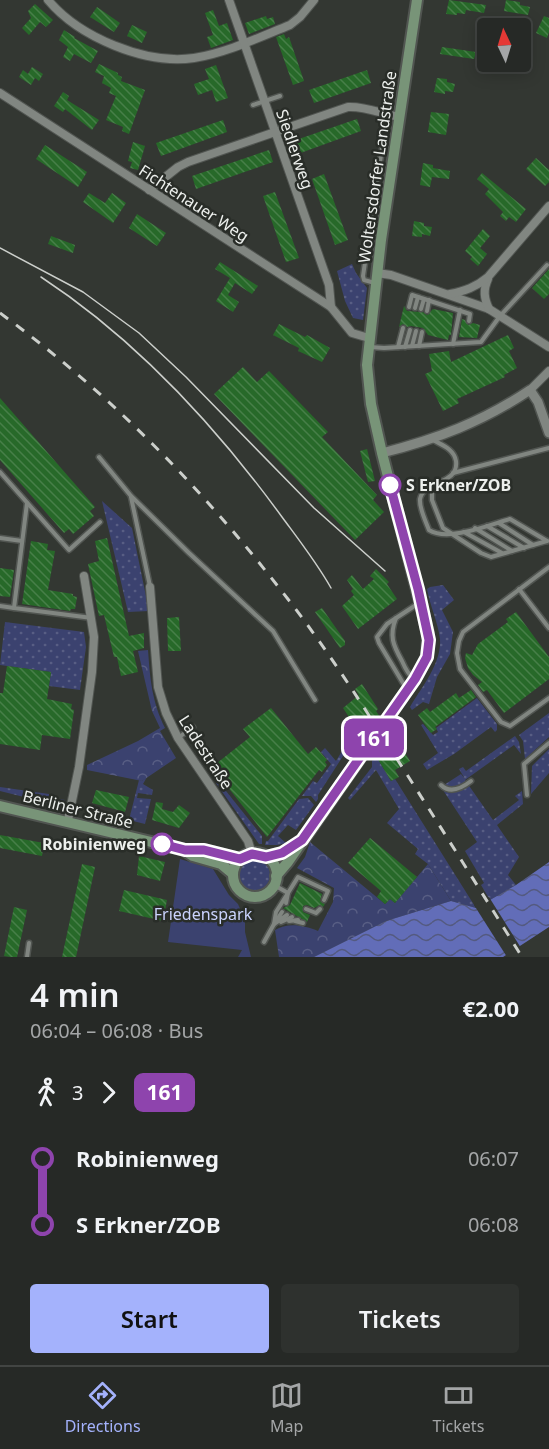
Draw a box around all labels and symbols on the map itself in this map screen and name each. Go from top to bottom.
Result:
north arrow [477,18,531,72]
street label: Woltersdorfer Landstraße [353,70,401,264]
street label: Siedlerweg [271,106,319,192]
street label: Fichtenauer Weg [135,159,253,247]
marker: S Erkner/ZOB [379,474,401,496]
place label: S Erkner/ZOB [406,474,511,496]
street label: Ladestraße [174,711,238,793]
line badge: 161 [340,718,409,758]
street label: Berliner Straße [21,785,135,833]
place label: Robinienweg [42,833,146,855]
marker: Robinienweg [151,833,173,855]
park label: Friedenspark [154,903,253,925]

